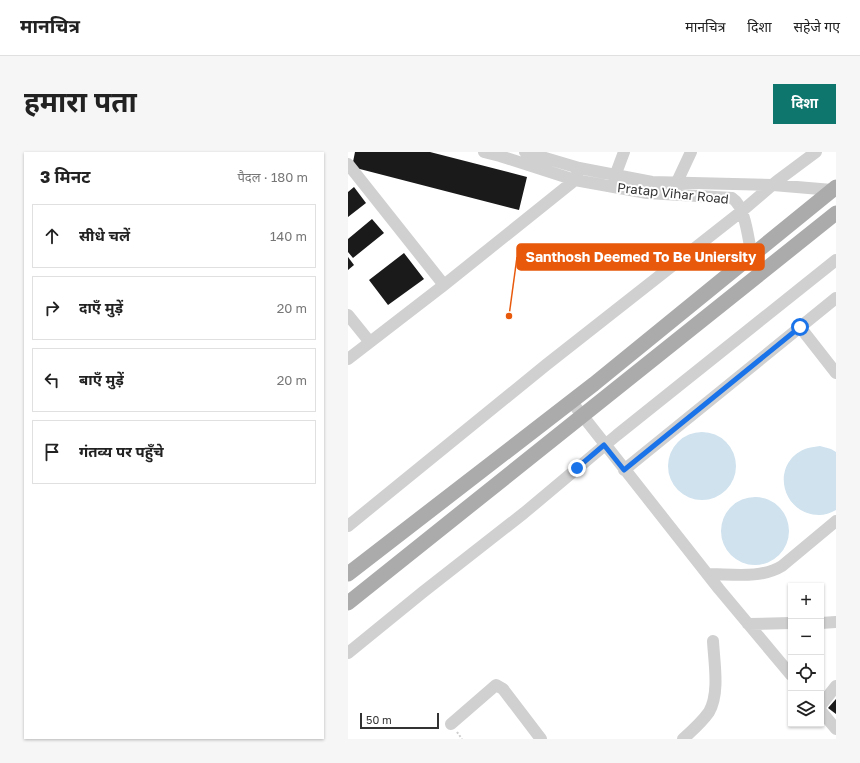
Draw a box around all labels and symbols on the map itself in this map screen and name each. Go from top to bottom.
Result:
street label: Pratap Vihar Road [616,179,730,207]
callout: Santhosh Deemed To Be Uniersity [517,244,764,270]
text: Santhosh Deemed To Be Uniersity [526,248,757,265]
route start [791,318,809,336]
route end [568,459,586,477]
scale bar [360,711,439,730]

